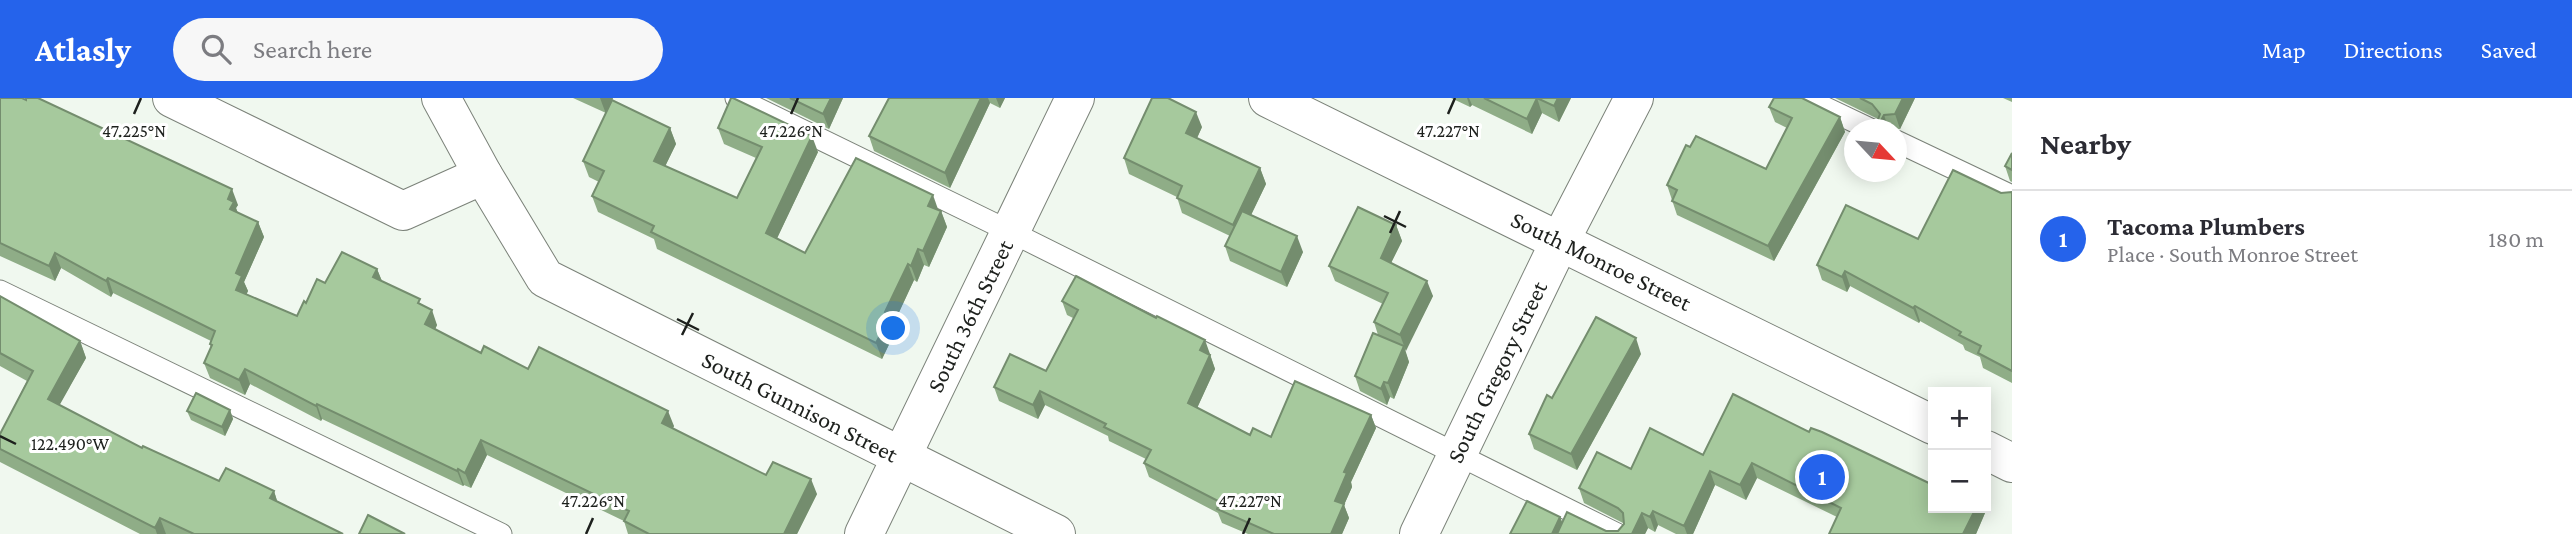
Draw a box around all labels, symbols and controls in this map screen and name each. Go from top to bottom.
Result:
search box [173,18,663,81]
icon: search [197,30,235,68]
text: Atlasly [35,31,131,68]
text: Search here [253,35,372,64]
text: Map [2262,36,2306,63]
text: Directions [2344,36,2443,63]
text: Saved [2481,36,2537,63]
north arrow [1844,119,1907,182]
text: 47.225°N [102,121,166,141]
text: 47.226°N [759,121,823,141]
text: 47.227°N [1416,121,1480,141]
text: Nearby [2040,127,2131,160]
street label: South Monroe Street [1507,205,1697,316]
text: Tacoma Plumbers [2107,212,2305,241]
text: 1 [2059,226,2067,252]
text: 180 m [2488,226,2544,252]
street label: South 36th Street [921,234,1019,396]
text: Place · South Monroe Street [2107,241,2358,267]
street label: South Gregory Street [1441,276,1553,467]
your location [876,311,910,345]
street label: South Gunnison Street [698,345,904,468]
map controls [1928,387,1991,513]
button: + [1928,387,1991,450]
text: 122.490°W [31,434,110,454]
button: − [1928,450,1991,513]
pin: 1 [1799,451,1845,503]
text: 47.226°N [561,491,625,511]
text: 47.227°N [1218,491,1282,511]

